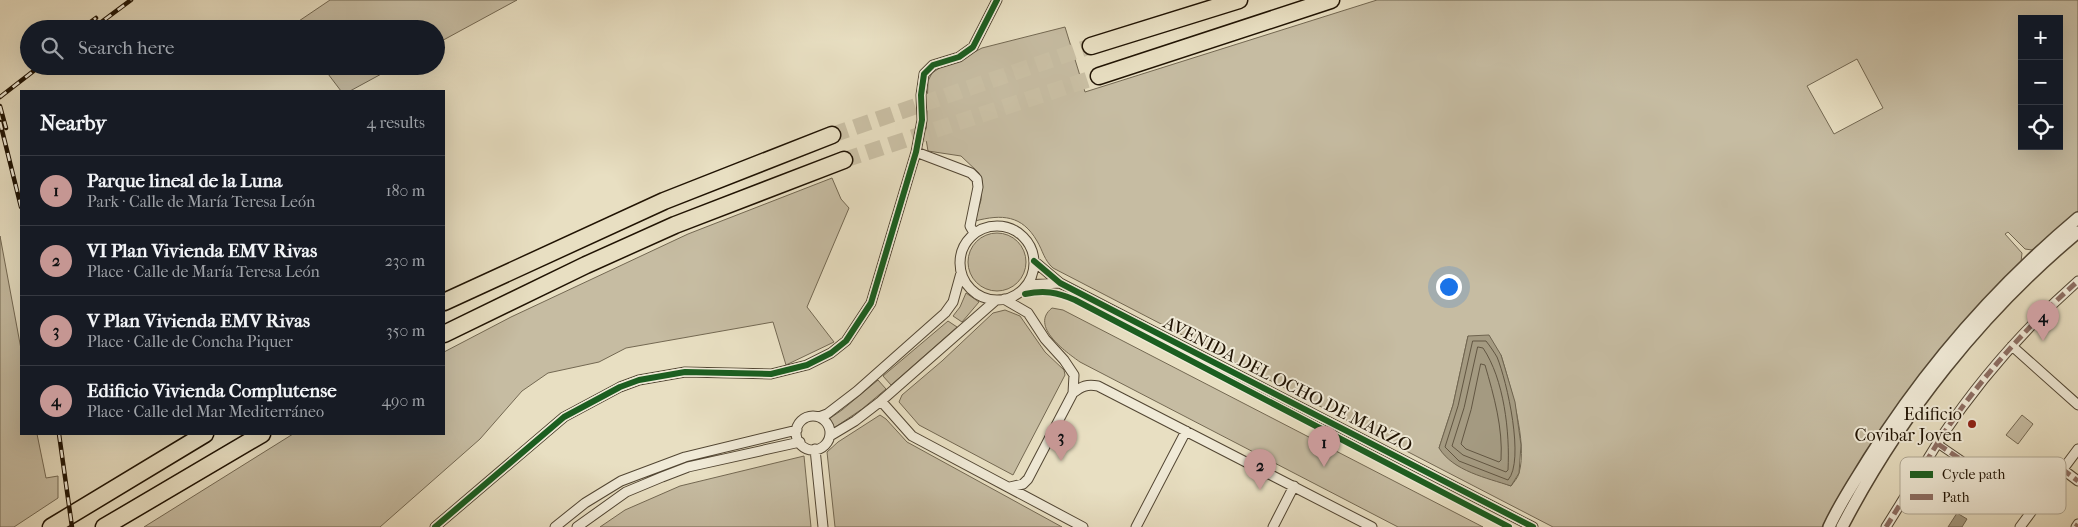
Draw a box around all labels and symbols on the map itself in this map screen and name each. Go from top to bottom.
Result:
your location [1436,274,1462,300]
pin: 4 [2027,300,2059,341]
street label: AVENIDA DEL OCHO DE MARZO [1159,312,1416,457]
place label: Edificio Covibar Joven [1854,404,1963,446]
marker: Edificio Covibar Joven [1966,418,1978,430]
pin: 3 [1045,420,1077,461]
pin: 1 [1308,426,1340,467]
pin: 2 [1244,449,1276,490]
legend [1900,457,2066,514]
text: Cycle path [1942,466,2006,483]
text: Path [1942,489,1970,506]

